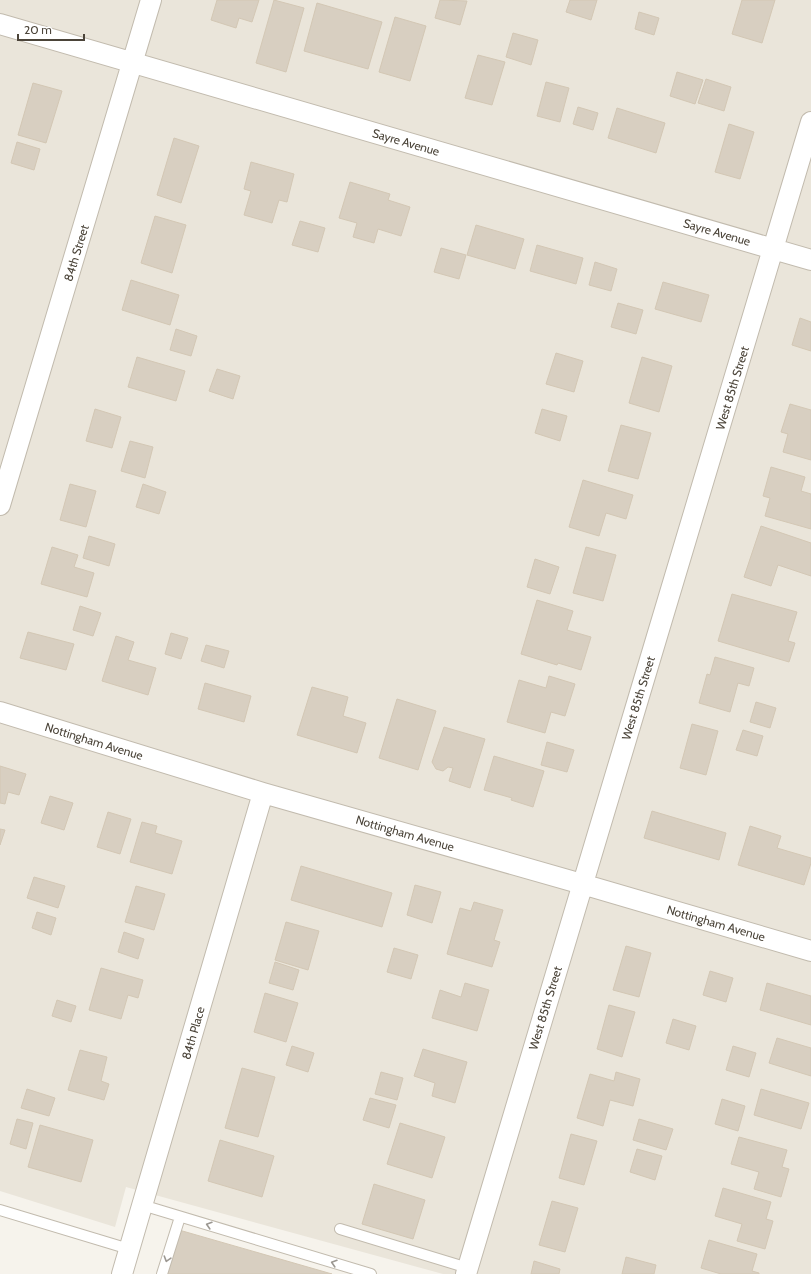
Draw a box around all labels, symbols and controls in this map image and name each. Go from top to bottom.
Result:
scale bar [18,16,84,42]
text: 20 m [24,22,52,37]
street label: Sayre Avenue [371,125,441,159]
street label: Sayre Avenue [682,215,752,249]
street label: 84th Street [60,223,92,283]
street label: West 85th Street [712,344,752,432]
street label: West 85th Street [618,654,658,742]
street label: Nottingham Avenue [43,719,145,763]
street label: Nottingham Avenue [354,812,456,854]
street label: Nottingham Avenue [665,902,767,944]
street label: West 85th Street [525,964,565,1052]
street label: 84th Place [178,1005,208,1061]
one-way arrow [206,1222,213,1230]
one-way arrow [163,1255,172,1262]
one-way arrow [330,1259,337,1268]

